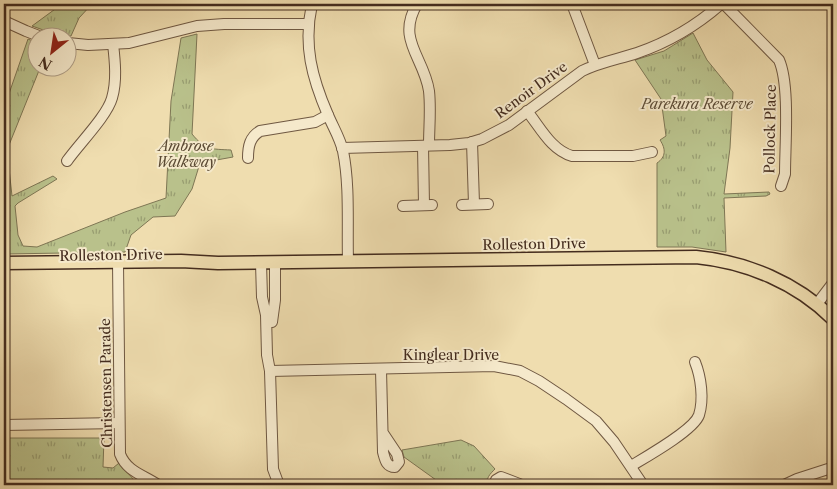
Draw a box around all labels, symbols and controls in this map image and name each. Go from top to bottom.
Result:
north arrow [28,28,78,78]
text: N [36,52,55,74]
street label: Renoir Drive [491,58,571,122]
street label: Pollock Place [760,84,780,174]
park label: Parekura Reserve [640,95,754,113]
park label: Ambrose Walkway [156,137,216,171]
street label: Rolleston Drive [482,234,586,254]
street label: Rolleston Drive [59,245,163,265]
street label: Christensen Parade [96,318,116,448]
street label: Kinglear Drive [403,346,499,364]

